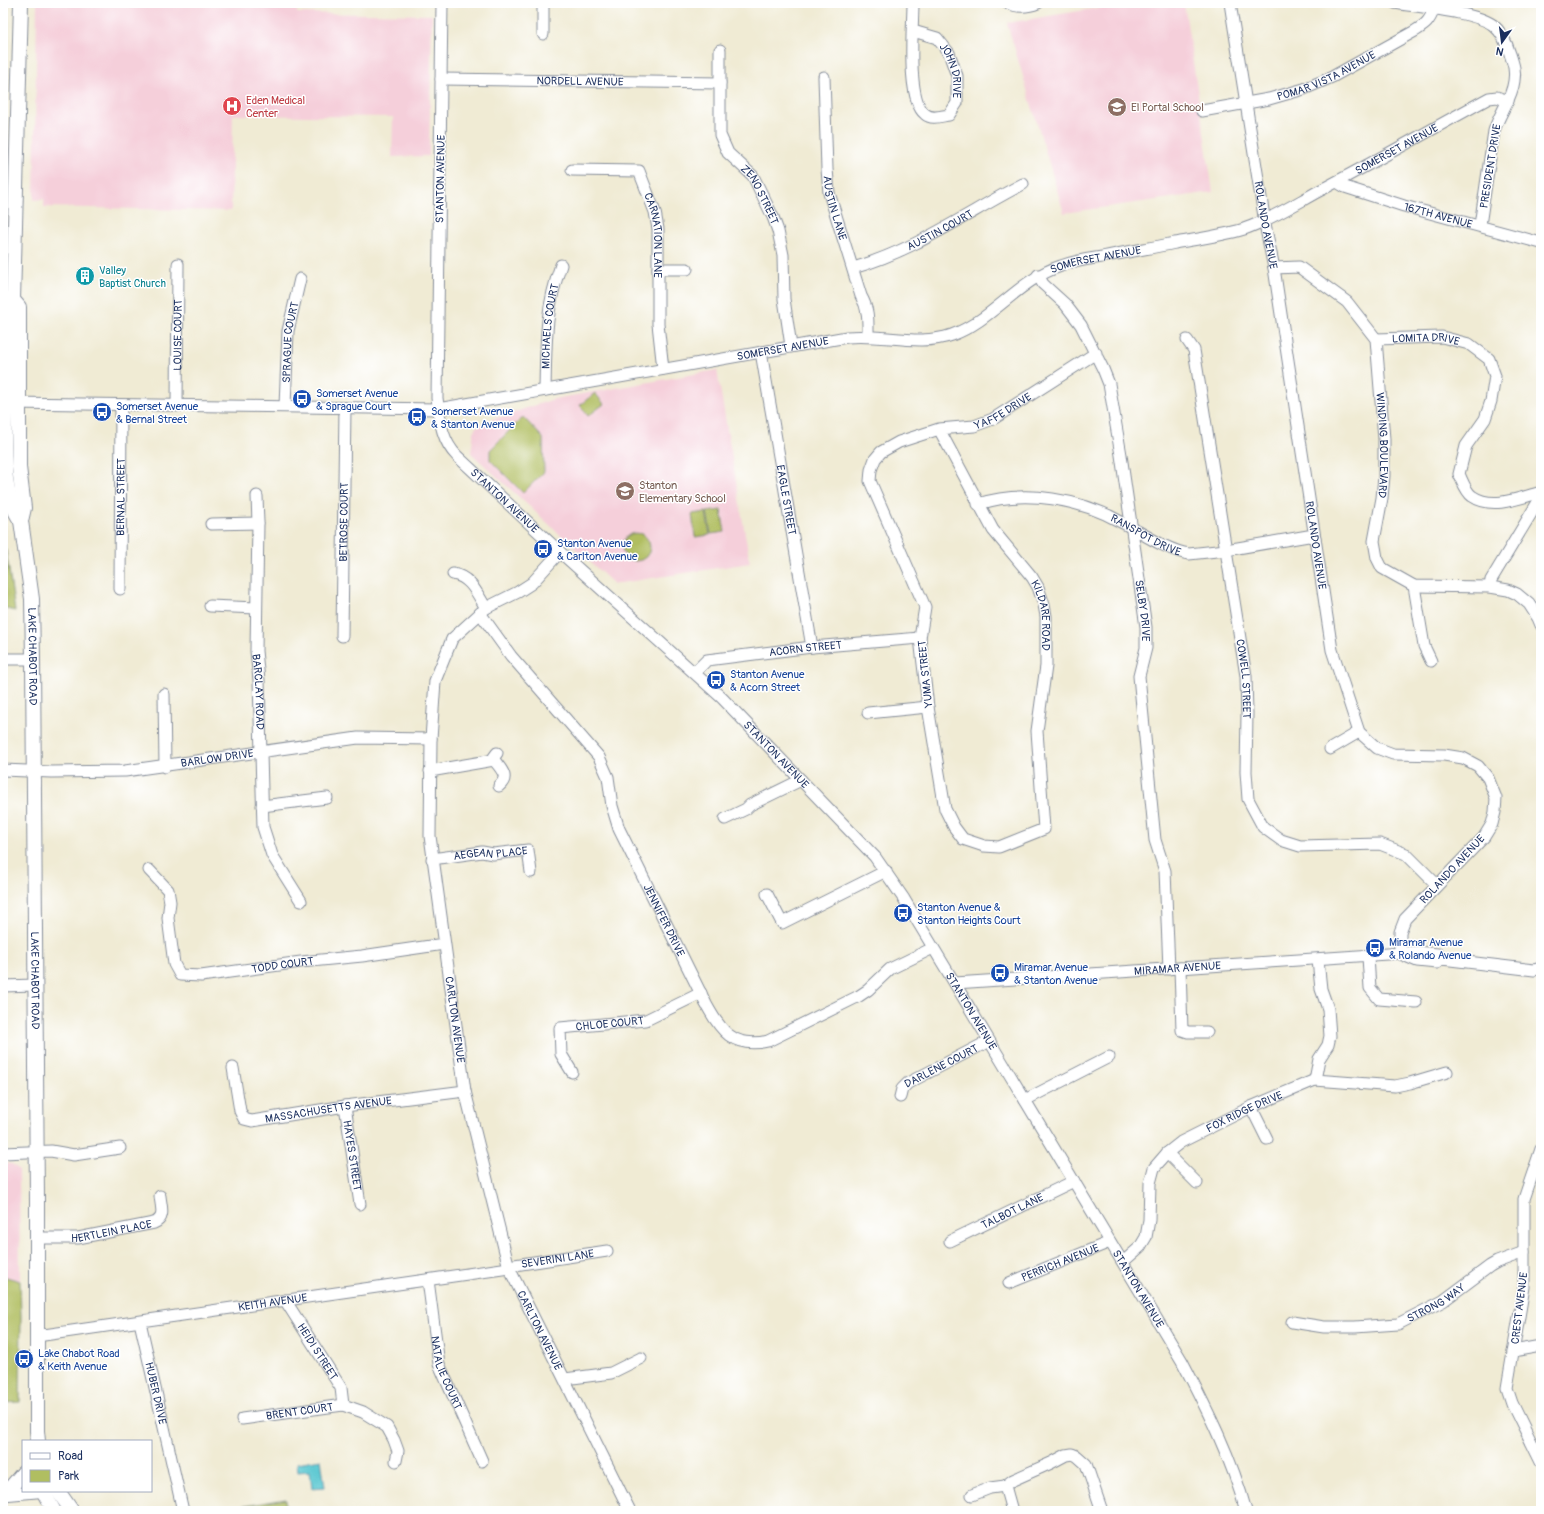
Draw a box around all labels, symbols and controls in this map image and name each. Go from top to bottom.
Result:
north arrow [1482,22,1522,62]
street label: JOHN DRIVE [937,41,963,99]
text: N [1494,44,1505,58]
street label: POMAR VISTA AVENUE [1275,48,1378,103]
street label: NORDELL AVENUE [536,74,624,89]
place label: Eden Medical Center [246,94,305,120]
hospital icon: Eden Medical Center [221,95,243,117]
school or university icon: El Portal School [1106,96,1128,118]
place label: El Portal School [1131,101,1204,114]
street label: SOMERSET AVENUE [1353,121,1441,177]
street label: PRESIDENT DRIVE [1477,123,1504,209]
street label: STANTON AVENUE [433,134,448,223]
street label: ZENO STREET [738,162,781,226]
street label: AUSTIN LANE [821,175,849,242]
street label: ROLANDO AVENUE [1251,180,1280,271]
street label: CARNATION LANE [641,191,664,278]
street label: 167TH AVENUE [1402,200,1474,231]
street label: AUSTIN COURT [905,207,975,253]
street label: SOMERSET AVENUE [1048,244,1142,276]
place label: Valley Baptist Church [99,264,166,290]
building icon: Valley Baptist Church [74,265,96,287]
street label: MICHAELS COURT [539,282,562,369]
street label: LOUISE COURT [171,299,185,371]
street label: SPRAGUE COURT [280,301,302,383]
street label: LOMITA DRIVE [1392,331,1461,348]
street label: SOMERSET AVENUE [736,334,830,363]
place label: Somerset Avenue & Sprague Court [316,387,399,413]
bus stop icon: Somerset Avenue & Sprague Court [291,388,313,410]
street label: YAFFE DRIVE [972,390,1034,433]
street label: WINDING BOULEVARD [1373,392,1390,499]
place label: Somerset Avenue & Bernal Street [116,400,199,426]
bus stop icon: Somerset Avenue & Bernal Street [91,401,113,423]
place label: Somerset Avenue & Stanton Avenue [431,405,515,431]
bus stop icon: Somerset Avenue & Stanton Avenue [406,406,428,428]
street label: BERNAL STREET [114,458,128,536]
street label: EAGLE STREET [774,464,799,536]
street label: STANTON AVENUE [468,466,541,536]
place label: Stanton Elementary School [639,479,726,505]
school or university icon: Stanton Elementary School [614,480,636,502]
street label: BETROSE COURT [337,482,351,562]
street label: ROLANDO AVENUE [1302,500,1329,591]
street label: RANSPOT DRIVE [1108,512,1183,559]
place label: Stanton Avenue & Carlton Avenue [557,537,638,563]
bus stop icon: Stanton Avenue & Carlton Avenue [532,538,554,560]
street label: KILDARE ROAD [1028,578,1052,651]
street label: SELBY DRIVE [1132,579,1152,642]
street label: LAKE CHABOT ROAD [25,607,39,705]
street label: COWELL STREET [1233,638,1253,719]
street label: ACORN STREET [768,639,842,659]
street label: YUMA STREET [916,640,936,709]
street label: BARCLAY ROAD [249,653,266,730]
place label: Stanton Avenue & Acorn Street [730,668,805,694]
bus stop icon: Stanton Avenue & Acorn Street [705,669,727,691]
street label: STANTON AVENUE [741,719,812,791]
street label: BARLOW DRIVE [180,747,255,770]
street label: ROLANDO AVENUE [1417,832,1488,906]
street label: AEGEAN PLACE [453,844,529,863]
street label: JENNIFER DRIVE [640,882,687,959]
place label: Stanton Avenue & Stanton Heights Court [917,901,1021,927]
bus stop icon: Stanton Avenue & Stanton Heights Court [892,902,914,924]
street label: LAKE CHABOT ROAD [28,931,42,1029]
place label: Miramar Avenue & Rolando Avenue [1389,936,1472,962]
bus stop icon: Miramar Avenue & Rolando Avenue [1364,937,1386,959]
street label: TODD COURT [251,955,314,976]
street label: MIRAMAR AVENUE [1134,959,1222,978]
place label: Miramar Avenue & Stanton Avenue [1014,961,1098,987]
bus stop icon: Miramar Avenue & Stanton Avenue [989,962,1011,984]
street label: STANTON AVENUE [943,970,1000,1053]
street label: CARLTON AVENUE [442,976,467,1064]
street label: CHLOE COURT [575,1014,644,1034]
street label: DARLENE COURT [902,1042,980,1091]
street label: FOX RIDGE DRIVE [1204,1088,1285,1135]
street label: MASSACHUSETTS AVENUE [264,1094,393,1126]
street label: HAYES STREET [340,1119,364,1192]
street label: TALBOT LANE [979,1191,1046,1232]
street label: HERTLEIN PLACE [71,1218,153,1245]
street label: PERRICH AVENUE [1019,1241,1101,1284]
street label: SEVERINI LANE [520,1247,595,1271]
street label: STANTON AVENUE [1110,1248,1167,1330]
street label: CREST AVENUE [1509,1271,1530,1345]
street label: STRONG WAY [1405,1281,1468,1325]
street label: CARLTON AVENUE [514,1289,565,1373]
street label: KEITH AVENUE [237,1291,308,1314]
street label: HEIDI STREET [294,1321,340,1383]
street label: NATALIE COURT [428,1335,464,1412]
place label: Lake Chabot Road & Keith Avenue [38,1347,120,1373]
bus stop icon: Lake Chabot Road & Keith Avenue [13,1348,35,1370]
street label: HUBER DRIVE [142,1361,169,1426]
street label: BRENT COURT [265,1400,334,1423]
legend [22,1440,152,1492]
text: Road [58,1449,83,1464]
text: Park [58,1469,79,1484]

